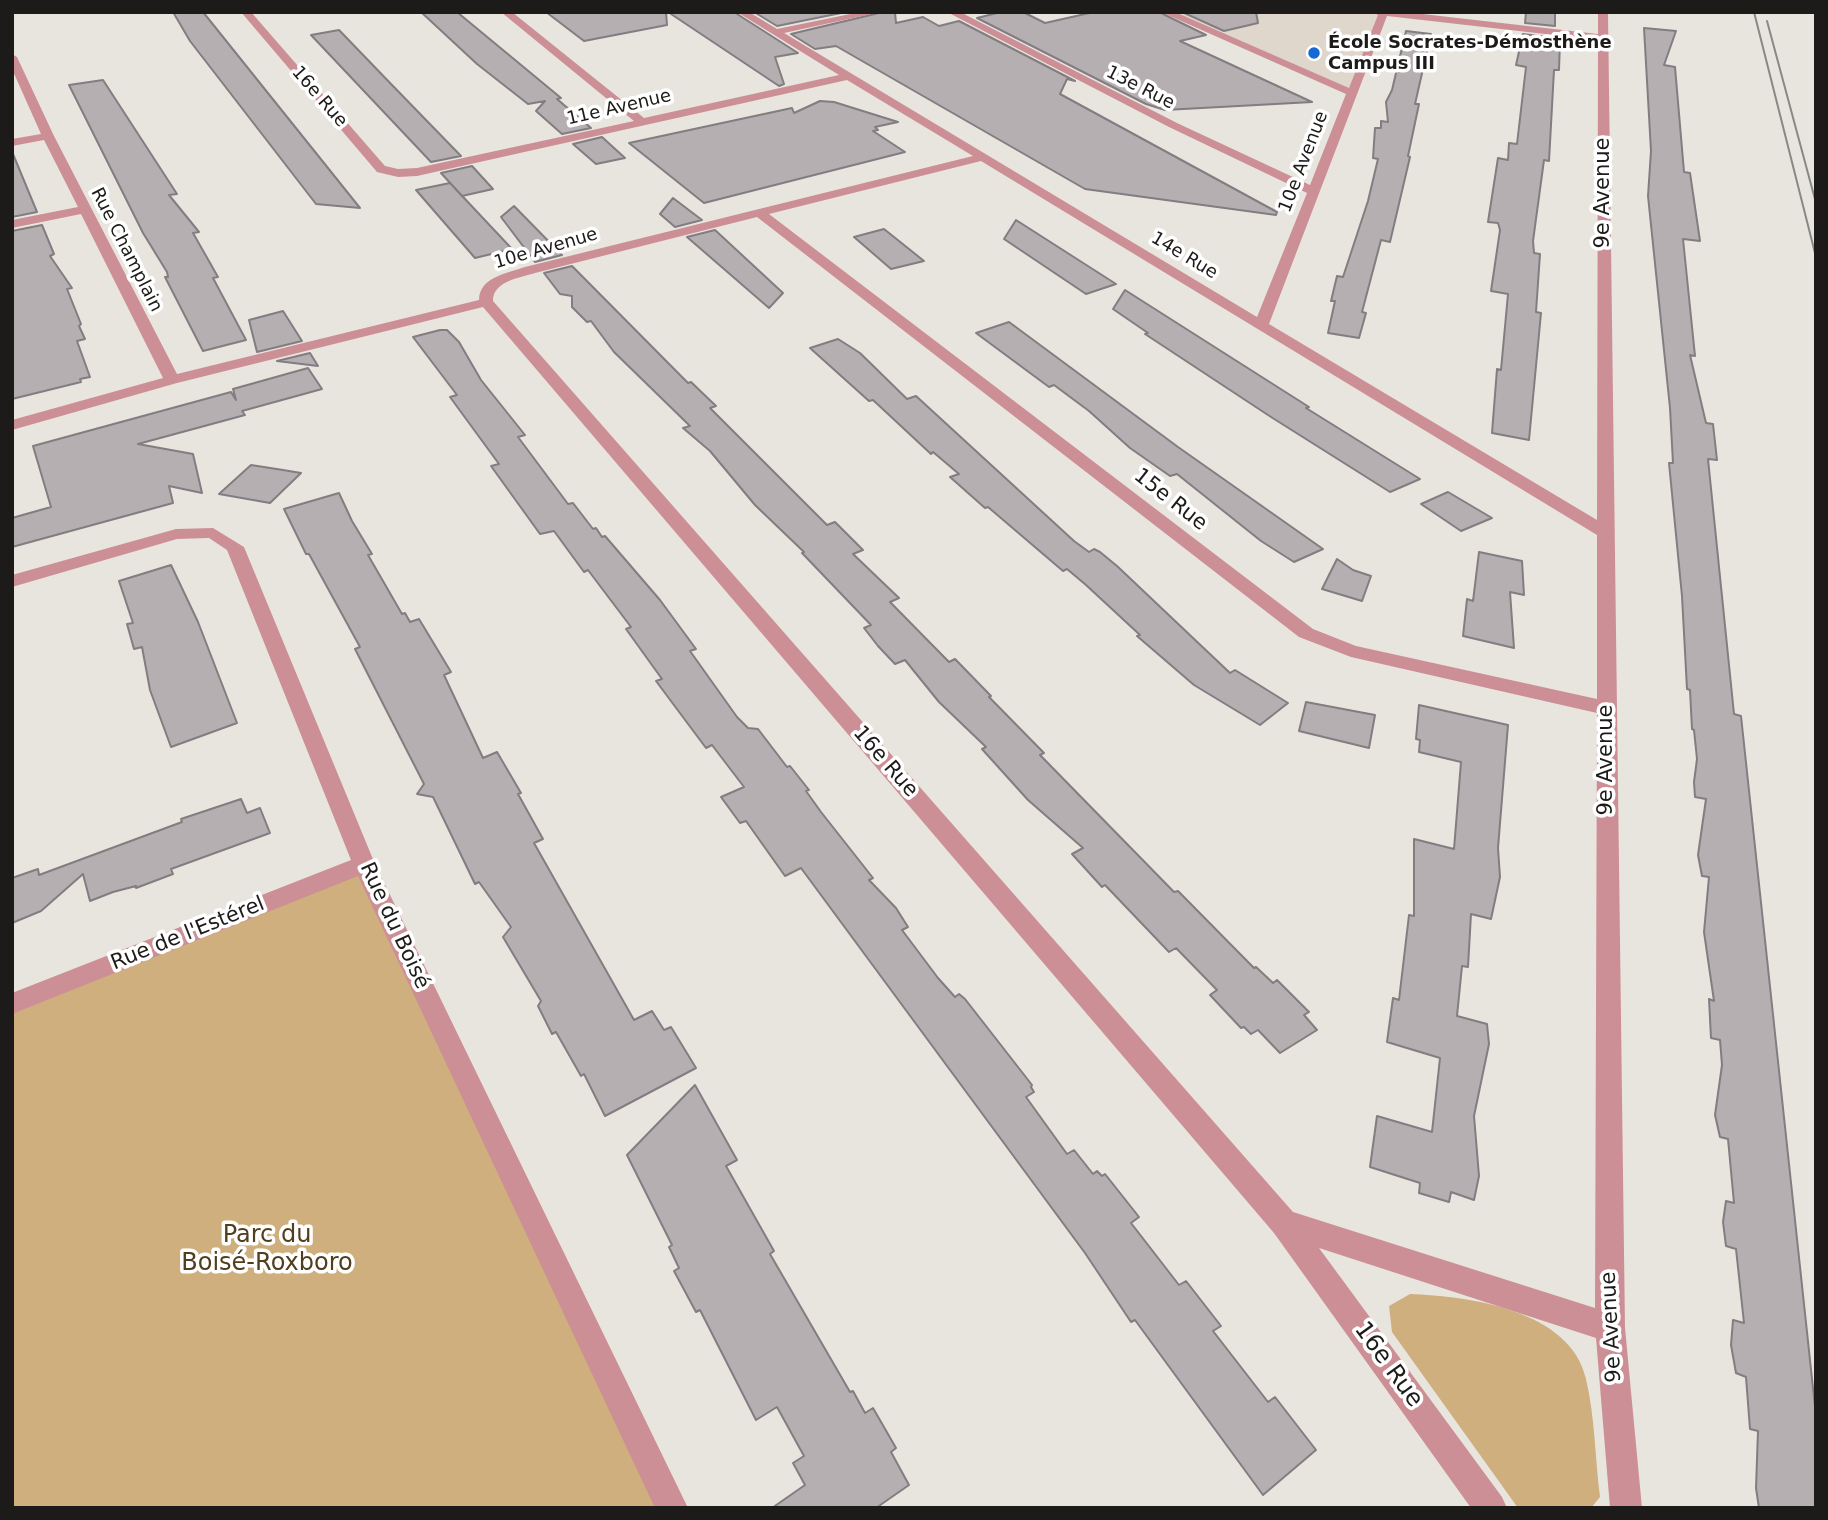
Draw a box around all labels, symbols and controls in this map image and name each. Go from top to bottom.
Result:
place label: École Socrates-Démosthène Campus III [1328,32,1612,74]
marker: École Socrates-Démosthène Campus III [1306,45,1322,61]
street label: 16e Rue [287,62,351,132]
street label: 13e Rue [1102,62,1178,114]
street label: 11e Avenue [565,85,673,131]
street label: 10e Avenue [1275,108,1333,216]
street label: 9e Avenue [1591,138,1617,248]
street label: Rue Champlain [85,184,167,316]
street label: 10e Avenue [492,224,600,274]
street label: 14e Rue [1147,228,1221,284]
street label: 15e Rue [1128,464,1212,536]
street label: 9e Avenue [1594,705,1620,815]
street label: 16e Rue [847,721,923,803]
street label: Rue du Boisé [354,859,434,993]
street label: Rue de l'Estérel [108,892,268,976]
park label: Parc du Boisé-Roxboro [181,1222,353,1278]
street label: 9e Avenue [1597,1271,1627,1383]
street label: 16e Rue [1347,1317,1429,1413]

